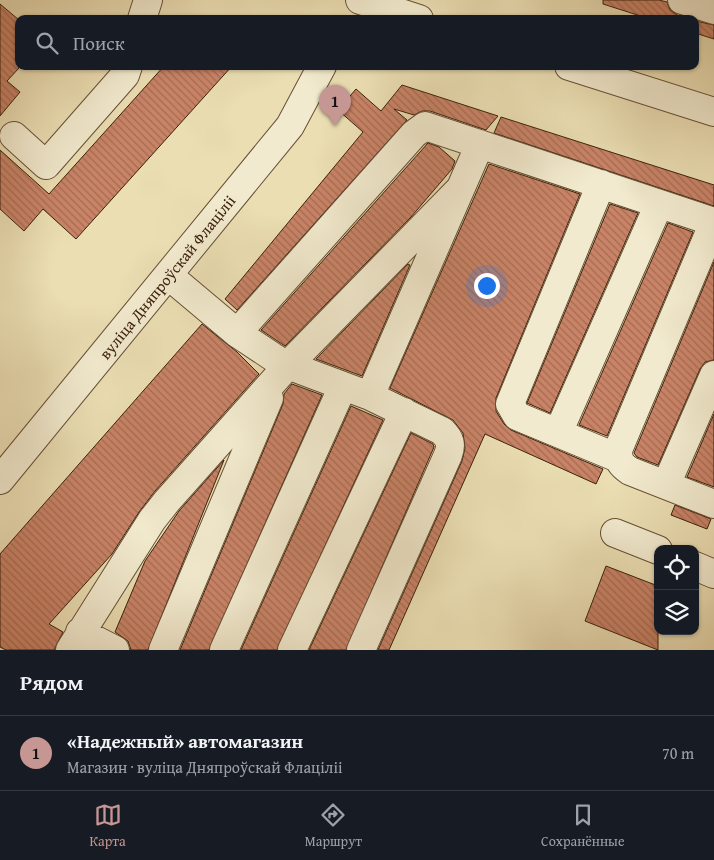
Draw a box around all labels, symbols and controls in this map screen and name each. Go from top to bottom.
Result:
search box [15,15,699,70]
icon: search [33,29,61,57]
text: Поиск [73,29,125,57]
pin: 1 [319,85,351,126]
street label: вуліца Дняпроўскай Флаціліі [93,189,241,364]
your location [474,273,500,299]
map controls [654,545,699,635]
button: locate [654,545,699,590]
button: layers [654,590,699,635]
text: Рядом [20,667,83,698]
text: «Надежный» автомагазин [67,727,303,755]
text: 1 [32,741,40,765]
text: 70 m [662,741,694,765]
text: Магазин · вуліца Дняпроўскай Флаціліі [67,755,342,779]
tab: Карта [90,801,126,851]
tab: Маршрут [305,801,362,851]
tab: Сохранённые [541,801,624,851]

